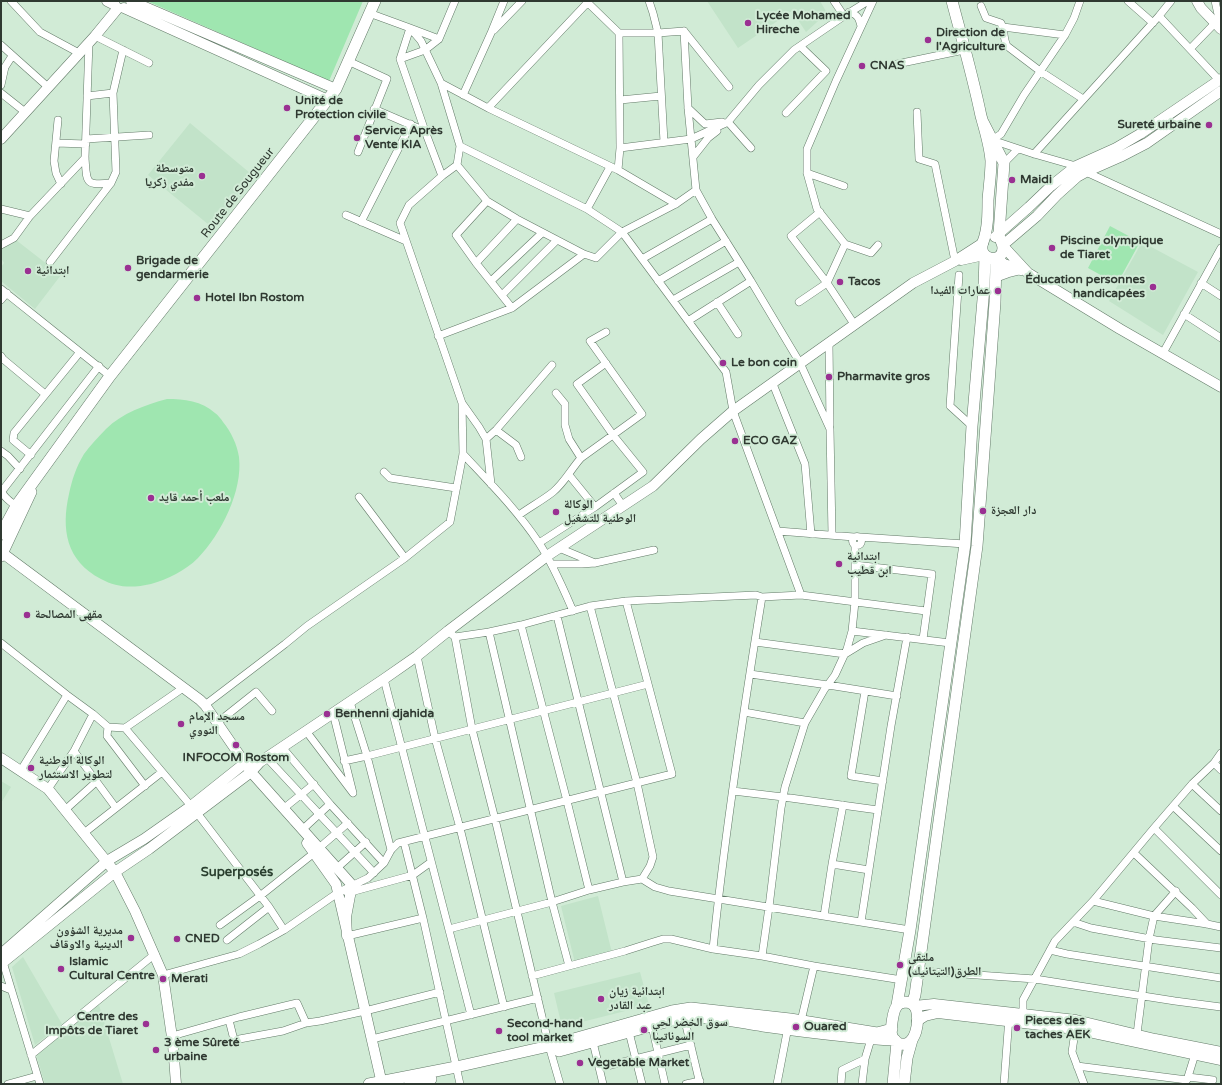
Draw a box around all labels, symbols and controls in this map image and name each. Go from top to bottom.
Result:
place label: Lycée Mohamed Hireche [756,9,850,37]
marker: Lycée Mohamed Hireche [743,18,753,28]
place label: Direction de l'Agriculture [936,26,1005,54]
marker: Direction de l'Agriculture [923,35,933,45]
place label: CNAS [870,59,904,73]
marker: CNAS [857,61,867,71]
place label: Unité de Protection civile [295,94,386,122]
marker: Unité de Protection civile [282,103,292,113]
place label: Sureté urbaine [1117,118,1201,132]
marker: Sureté urbaine [1204,120,1214,130]
place label: Service Après Vente KIA [365,124,443,152]
marker: Service Après Vente KIA [352,133,362,143]
street label: Route de Sougueur [198,145,278,241]
place label: متوسطة مفدي زكريا [145,162,194,190]
marker: متوسطة مفدي زكريا [197,171,207,181]
place label: Maidi [1020,173,1052,187]
marker: Maidi [1007,175,1017,185]
place label: Piscine olympique de Tiaret [1060,234,1163,262]
marker: Piscine olympique de Tiaret [1047,243,1057,253]
place label: Brigade de gendarmerie [136,254,209,282]
marker: Brigade de gendarmerie [123,263,133,273]
place label: ابتدائية [36,264,69,278]
marker: ابتدائية [23,266,33,276]
place label: Éducation personnes handicapées [1025,273,1145,301]
place label: Tacos [848,275,880,289]
marker: Tacos [835,277,845,287]
marker: Éducation personnes handicapées [1148,282,1158,292]
place label: عمارات الفيدا [930,284,990,298]
marker: عمارات الفيدا [993,286,1003,296]
place label: Hotel Ibn Rostom [205,291,304,305]
marker: Hotel Ibn Rostom [192,293,202,303]
place label: Le bon coin [731,356,797,370]
marker: Le bon coin [718,358,728,368]
place label: Pharmavite gros [837,370,930,384]
marker: Pharmavite gros [824,372,834,382]
place label: ECO GAZ [743,434,797,448]
marker: ECO GAZ [730,436,740,446]
place label: ملعب أحمد قايد [159,491,230,505]
marker: ملعب أحمد قايد [146,493,156,503]
place label: الوكالة الوطنية للتشغيل [564,498,636,526]
place label: دار العجزة [991,504,1036,518]
marker: دار العجزة [978,506,988,516]
marker: الوكالة الوطنية للتشغيل [551,507,561,517]
place label: ابتدائية ابن قطيب [847,550,892,578]
marker: ابتدائية ابن قطيب [834,559,844,569]
place label: مقهى المصالحة [35,608,102,622]
marker: مقهى المصالحة [22,610,32,620]
place label: Benhenni djahida [335,707,434,721]
marker: Benhenni djahida [322,709,332,719]
place label: مسجد الإمام النووي [189,710,245,738]
marker: مسجد الإمام النووي [176,719,186,729]
marker: INFOCOM Rostom [231,740,241,750]
place label: INFOCOM Rostom [183,751,289,765]
place label: الوكالة الوطنية لتطوير الاستثمار [39,754,112,782]
marker: الوكالة الوطنية لتطوير الاستثمار [26,763,36,773]
district label: Superposés [201,865,273,881]
place label: مديرية الشؤون الدينية والاوقاف [50,924,123,952]
place label: CNED [185,932,220,946]
marker: مديرية الشؤون الدينية والاوقاف [126,933,136,943]
marker: CNED [172,934,182,944]
place label: ملتقى الطرق(التيتانيك) [908,951,982,979]
place label: Islamic Cultural Centre [69,955,155,983]
marker: ملتقى الطرق(التيتانيك) [895,960,905,970]
marker: Islamic Cultural Centre [56,964,66,974]
place label: Merati [171,972,208,986]
marker: Merati [158,974,168,984]
place label: ابتدائية زيان عبد القادر [609,985,665,1013]
marker: ابتدائية زيان عبد القادر [596,994,606,1004]
place label: Centre des Impôts de Tiaret [45,1010,138,1038]
place label: Pieces des taches AEK [1025,1014,1090,1042]
place label: سوق الخضر لحي السوناتيبا [652,1016,728,1044]
place label: Second-hand tool market [507,1017,583,1045]
marker: Centre des Impôts de Tiaret [141,1019,151,1029]
place label: Ouared [804,1020,846,1034]
marker: Ouared [791,1022,801,1032]
marker: Pieces des taches AEK [1012,1023,1022,1033]
marker: سوق الخضر لحي السوناتيبا [639,1025,649,1035]
marker: Second-hand tool market [494,1026,504,1036]
place label: 3 ème Sûreté urbaine [164,1036,239,1064]
marker: 3 ème Sûreté urbaine [151,1045,161,1055]
place label: Vegetable Market [588,1056,689,1070]
marker: Vegetable Market [575,1058,585,1068]

